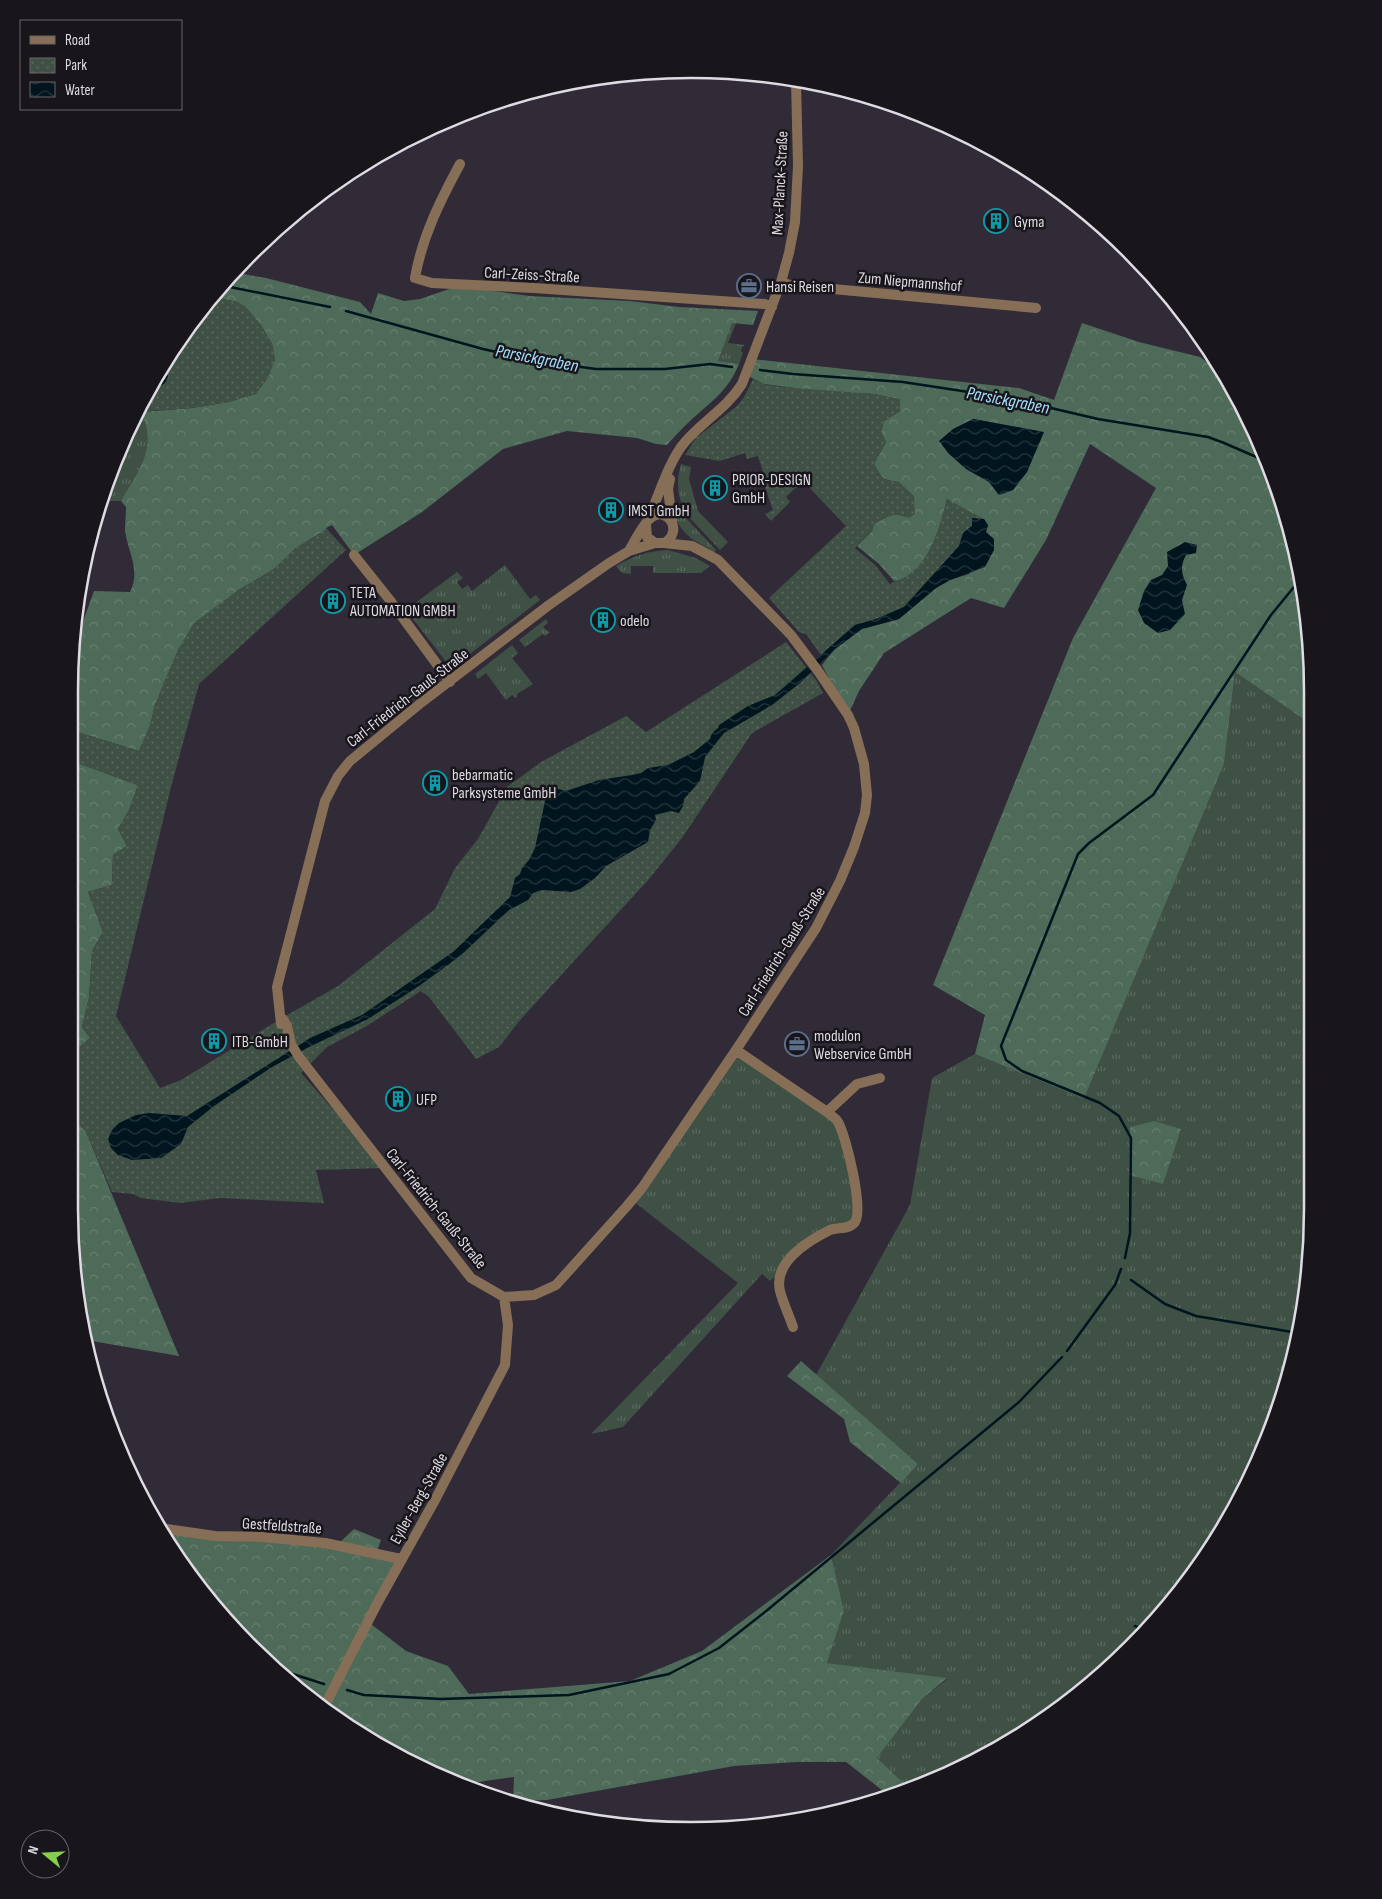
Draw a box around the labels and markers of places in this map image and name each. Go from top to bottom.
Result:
building icon: Gyma [983,208,1009,234]
place label: Gyma [1014,213,1044,232]
office icon: Hansi Reisen [736,273,762,299]
place label: Hansi Reisen [766,278,834,297]
place label: PRIOR-DESIGN GmbH [732,471,811,508]
building icon: PRIOR-DESIGN GmbH [702,475,728,501]
building icon: IMST GmbH [598,497,624,523]
place label: IMST GmbH [628,502,690,521]
place label: TETA AUTOMATION GMBH [349,584,456,621]
building icon: TETA AUTOMATION GMBH [320,588,346,614]
building icon: odelo [590,607,616,633]
place label: odelo [620,612,649,631]
place label: bebarmatic Parksysteme GmbH [452,766,556,803]
building icon: bebarmatic Parksysteme GmbH [422,770,448,796]
place label: modulon Webservice GmbH [814,1027,912,1064]
building icon: ITB-GmbH [201,1028,227,1054]
office icon: modulon Webservice GmbH [784,1031,810,1057]
place label: ITB-GmbH [232,1033,288,1052]
building icon: UFP [385,1086,411,1112]
place label: UFP [416,1091,437,1110]

